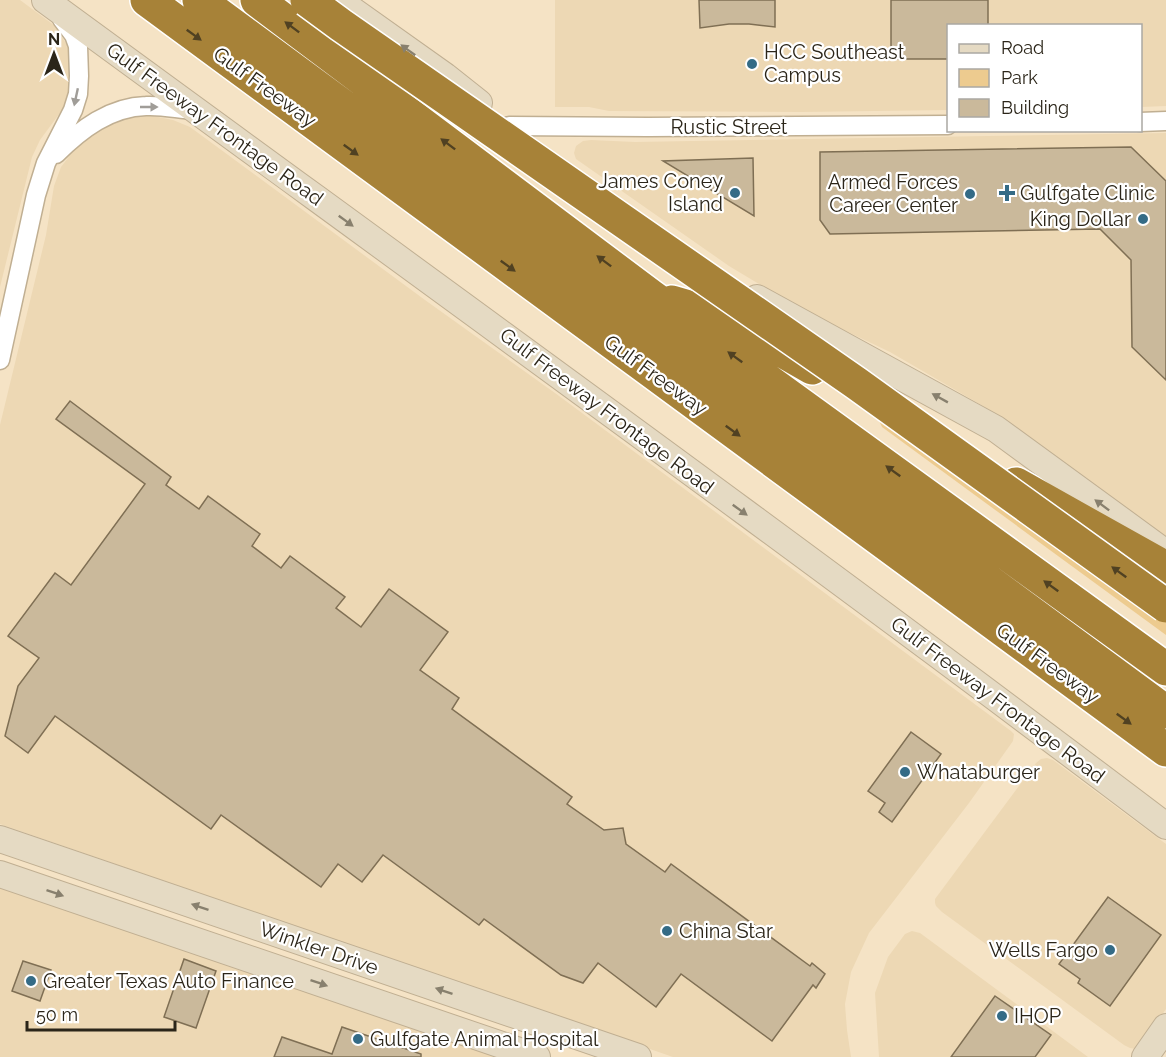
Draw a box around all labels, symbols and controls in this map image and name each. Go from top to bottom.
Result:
one-way arrow [285,21,300,33]
north arrow [24,24,84,84]
legend [947,24,1142,132]
one-way arrow [186,28,202,41]
text: N [48,30,60,49]
street label: Gulf Freeway Frontage Road [102,37,328,211]
text: Road [1001,37,1044,58]
place label: HCC Southeast Campus [764,40,905,87]
street label: Gulf Freeway [209,42,321,132]
one-way arrow [401,44,417,56]
marker: HCC Southeast Campus [745,57,759,71]
text: Park [1001,67,1038,88]
one-way arrow [71,88,80,107]
text: Building [1001,97,1069,118]
one-way arrow [140,102,159,112]
street label: Rustic Street [670,115,788,139]
one-way arrow [441,138,457,150]
one-way arrow [343,144,359,156]
place label: James Coney Island [598,169,723,216]
place label: Armed Forces Career Center [828,170,958,217]
place label: Gulfgate Clinic [1020,181,1155,205]
marker: Gulfgate Clinic [998,184,1016,202]
marker: James Coney Island [728,186,742,200]
marker: Armed Forces Career Center [963,187,977,201]
place label: King Dollar [1030,207,1131,231]
marker: King Dollar [1136,212,1150,226]
one-way arrow [339,214,354,226]
one-way arrow [596,255,612,268]
one-way arrow [500,260,516,272]
street label: Gulf Freeway Frontage Road [495,323,719,499]
street label: Gulf Freeway [600,330,712,420]
one-way arrow [727,351,743,363]
one-way arrow [931,393,948,403]
one-way arrow [724,425,740,437]
one-way arrow [885,466,900,478]
one-way arrow [1094,499,1110,512]
one-way arrow [733,503,748,515]
one-way arrow [1111,566,1127,578]
one-way arrow [1043,580,1058,592]
street label: Gulf Freeway Frontage Road [886,612,1110,788]
street label: Gulf Freeway [992,618,1104,708]
one-way arrow [1116,713,1132,725]
place label: Whataburger [917,760,1040,784]
marker: Whataburger [898,765,912,779]
one-way arrow [46,888,64,898]
one-way arrow [191,902,209,912]
street label: Winkler Drive [256,916,382,980]
place label: China Star [679,919,773,943]
marker: China Star [660,924,674,938]
place label: Wells Fargo [989,938,1098,962]
marker: Wells Fargo [1103,943,1117,957]
place label: Greater Texas Auto Finance [43,969,294,993]
marker: Greater Texas Auto Finance [24,974,38,988]
one-way arrow [310,978,328,988]
one-way arrow [435,985,453,995]
scale bar [27,994,176,1032]
text: 50 m [36,1004,78,1025]
place label: IHOP [1014,1004,1061,1028]
marker: IHOP [995,1009,1009,1023]
place label: Gulfgate Animal Hospital [370,1027,599,1051]
marker: Gulfgate Animal Hospital [351,1032,365,1046]

